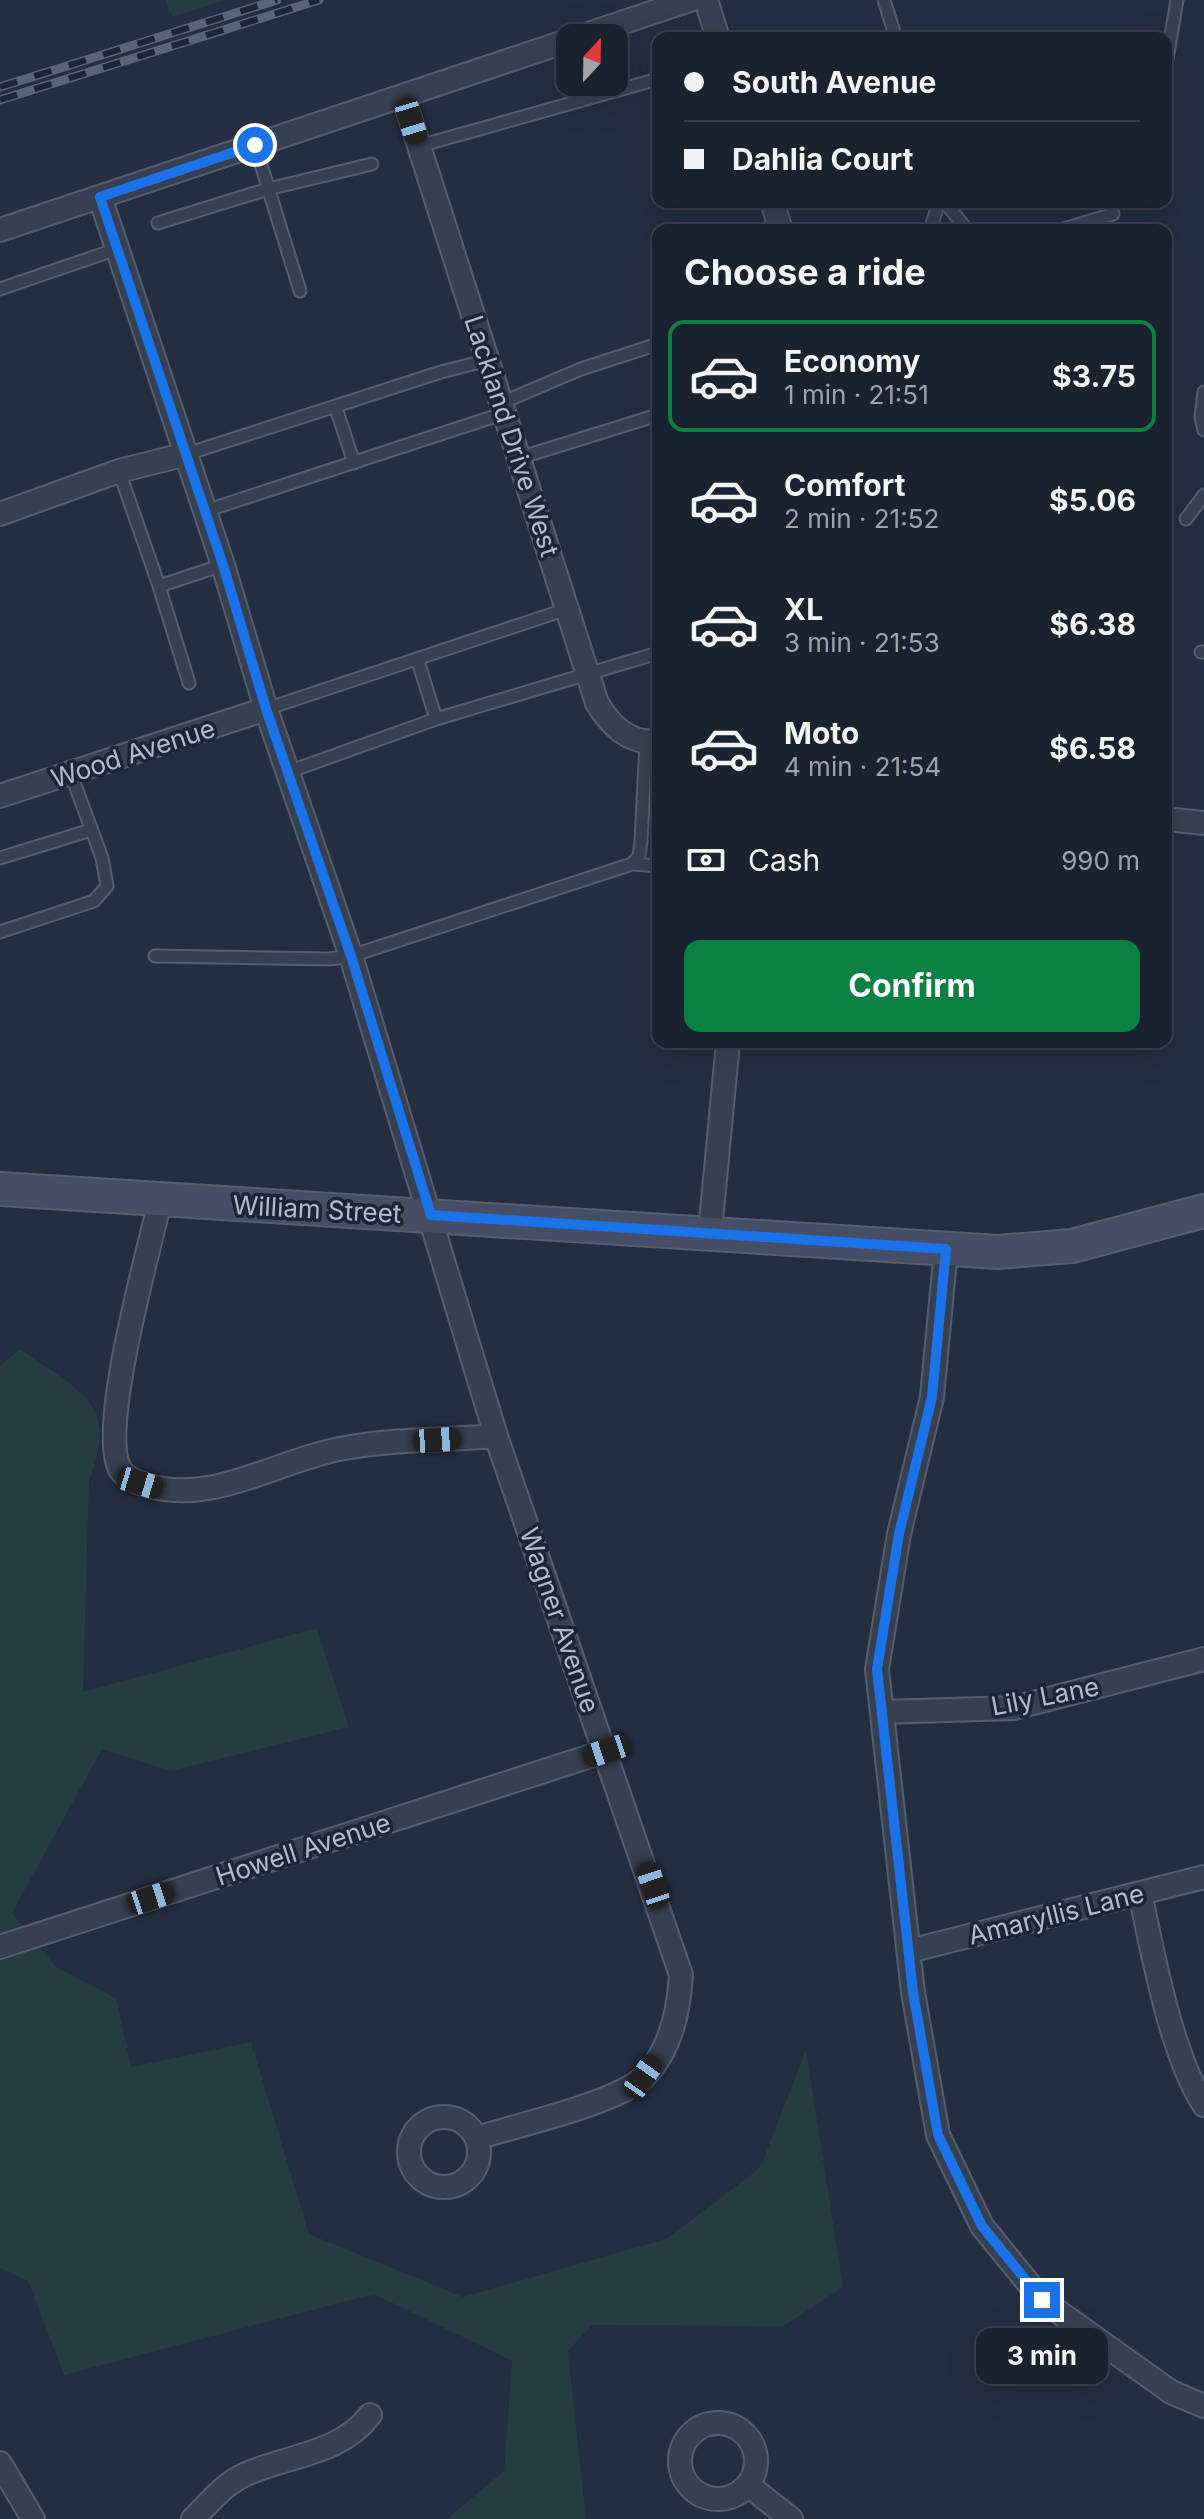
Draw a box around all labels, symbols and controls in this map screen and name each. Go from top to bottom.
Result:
north arrow [556,24,628,96]
map controls [556,24,628,96]
text: South Avenue [732,64,936,100]
car [393,95,429,147]
route start [237,127,273,163]
text: Dahlia Court [732,141,914,177]
text: Choose a ride [684,250,926,294]
street label: Lackland Drive West [458,312,566,560]
icon: car [688,340,760,412]
text: Economy [784,343,920,379]
text: $3.75 [1052,358,1136,394]
text: 1 min · 21:51 [784,379,929,410]
icon: car [688,464,760,536]
text: Comfort [784,467,905,503]
text: $5.06 [1049,482,1136,518]
text: 2 min · 21:52 [784,503,939,534]
icon: car [688,588,760,660]
text: XL [784,591,823,627]
text: $6.38 [1050,606,1136,642]
text: 3 min · 21:53 [784,627,940,658]
street label: Wood Avenue [47,712,219,794]
icon: car [688,712,760,784]
text: Moto [784,715,859,751]
text: $6.58 [1049,730,1136,766]
text: 4 min · 21:54 [784,751,941,782]
icon: cash [684,838,728,882]
text: Cash [748,842,820,878]
text: 990 m [1061,845,1140,876]
button: Confirm [684,940,1140,1032]
street label: William Street [232,1189,402,1229]
car [412,1426,462,1454]
car [114,1465,166,1501]
street label: Wagner Avenue [514,1523,606,1717]
street label: Lily Lane [988,1670,1102,1722]
car [579,1732,633,1770]
street label: Howell Avenue [212,1806,394,1892]
car [634,1858,672,1912]
street label: Amaryllis Lane [965,1877,1147,1951]
car [124,1879,178,1917]
car [619,2050,667,2104]
route end [1024,2282,1060,2318]
callout: 3 min [976,2328,1108,2384]
text: 3 min [1007,2340,1077,2371]

